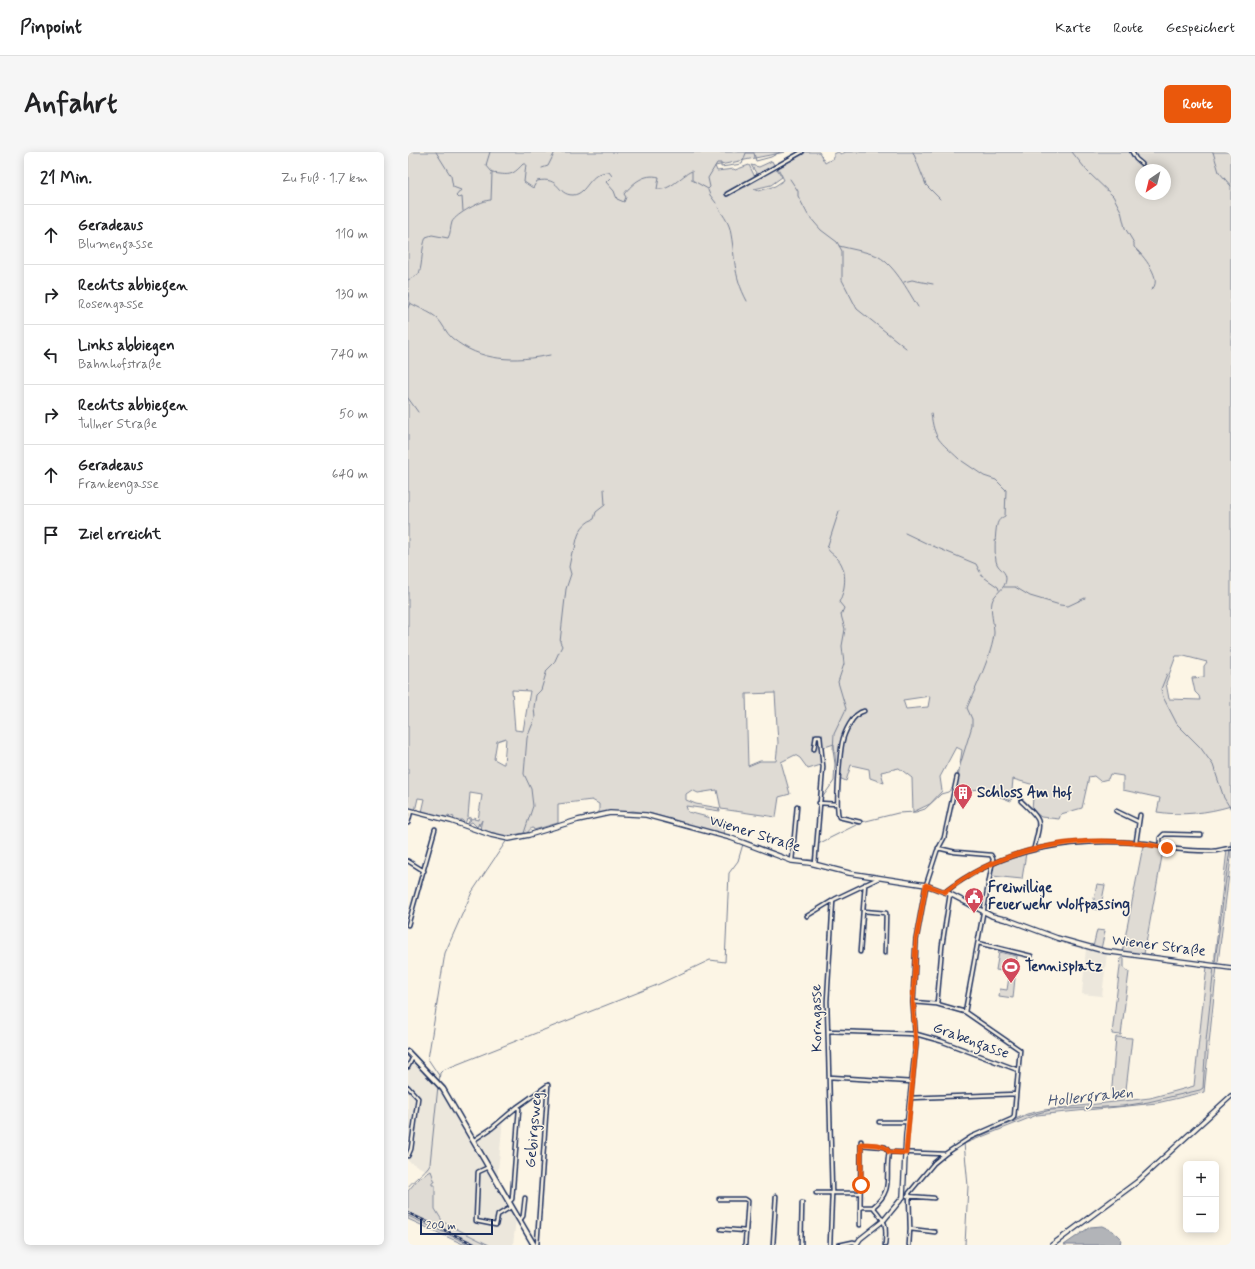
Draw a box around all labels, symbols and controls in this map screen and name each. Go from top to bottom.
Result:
text: Pinpoint [20,15,82,40]
text: Karte [1055,19,1091,37]
text: Route [1113,19,1144,37]
text: Gespeichert [1166,19,1235,37]
button: Route [1164,85,1231,123]
text: Anfahrt [24,86,117,123]
north arrow [1135,164,1171,200]
text: 21 Min. [40,167,92,189]
text: Zu Fuß · 1.7 km [281,170,368,187]
text: Geradeaus [78,216,143,236]
icon: ahead [40,224,62,246]
text: 110 m [335,226,368,243]
text: Blumengasse [78,236,153,253]
text: Rechts abbiegen [78,276,188,296]
icon: right [40,284,62,306]
text: 130 m [335,286,368,303]
text: Rosengasse [78,296,144,313]
text: Links abbiegen [78,336,175,356]
icon: left [40,344,62,366]
text: 740 m [331,346,368,363]
text: Bahnhofstraße [78,356,162,373]
text: Rechts abbiegen [78,396,188,416]
icon: right [40,404,62,426]
text: 50 m [339,406,368,423]
text: Tullner Straße [78,416,157,433]
text: Geradeaus [78,456,143,476]
icon: ahead [40,464,62,486]
text: 640 m [332,466,368,483]
text: Frankengasse [78,476,159,493]
icon: arrive [40,524,62,546]
text: Ziel erreicht [78,525,161,545]
building icon: Schloss Am Hof [952,782,974,810]
place label: Schloss Am Hof [977,783,1072,803]
street label: Wiener Straße [707,811,803,857]
route end [1158,839,1176,857]
place label: Freiwillige Feuerwehr Wolfpassing [988,878,1130,917]
public building icon: Freiwillige Feuerwehr Wolfpassing [963,886,985,914]
street label: Wiener Straße [1111,930,1207,962]
sports icon: Tennisplatz [1000,956,1022,984]
place label: Tennisplatz [1025,957,1103,977]
street label: Korngasse [806,984,828,1052]
street label: Grabengasse [930,1018,1012,1065]
water label: Hollergraben [1046,1082,1134,1114]
street label: Gebirgsweg [521,1091,547,1169]
map controls [1183,1161,1219,1233]
button: + [1183,1161,1219,1197]
route start [852,1176,870,1194]
button: − [1183,1197,1219,1233]
scale bar [420,1217,493,1236]
text: 200 m [426,1219,456,1233]

